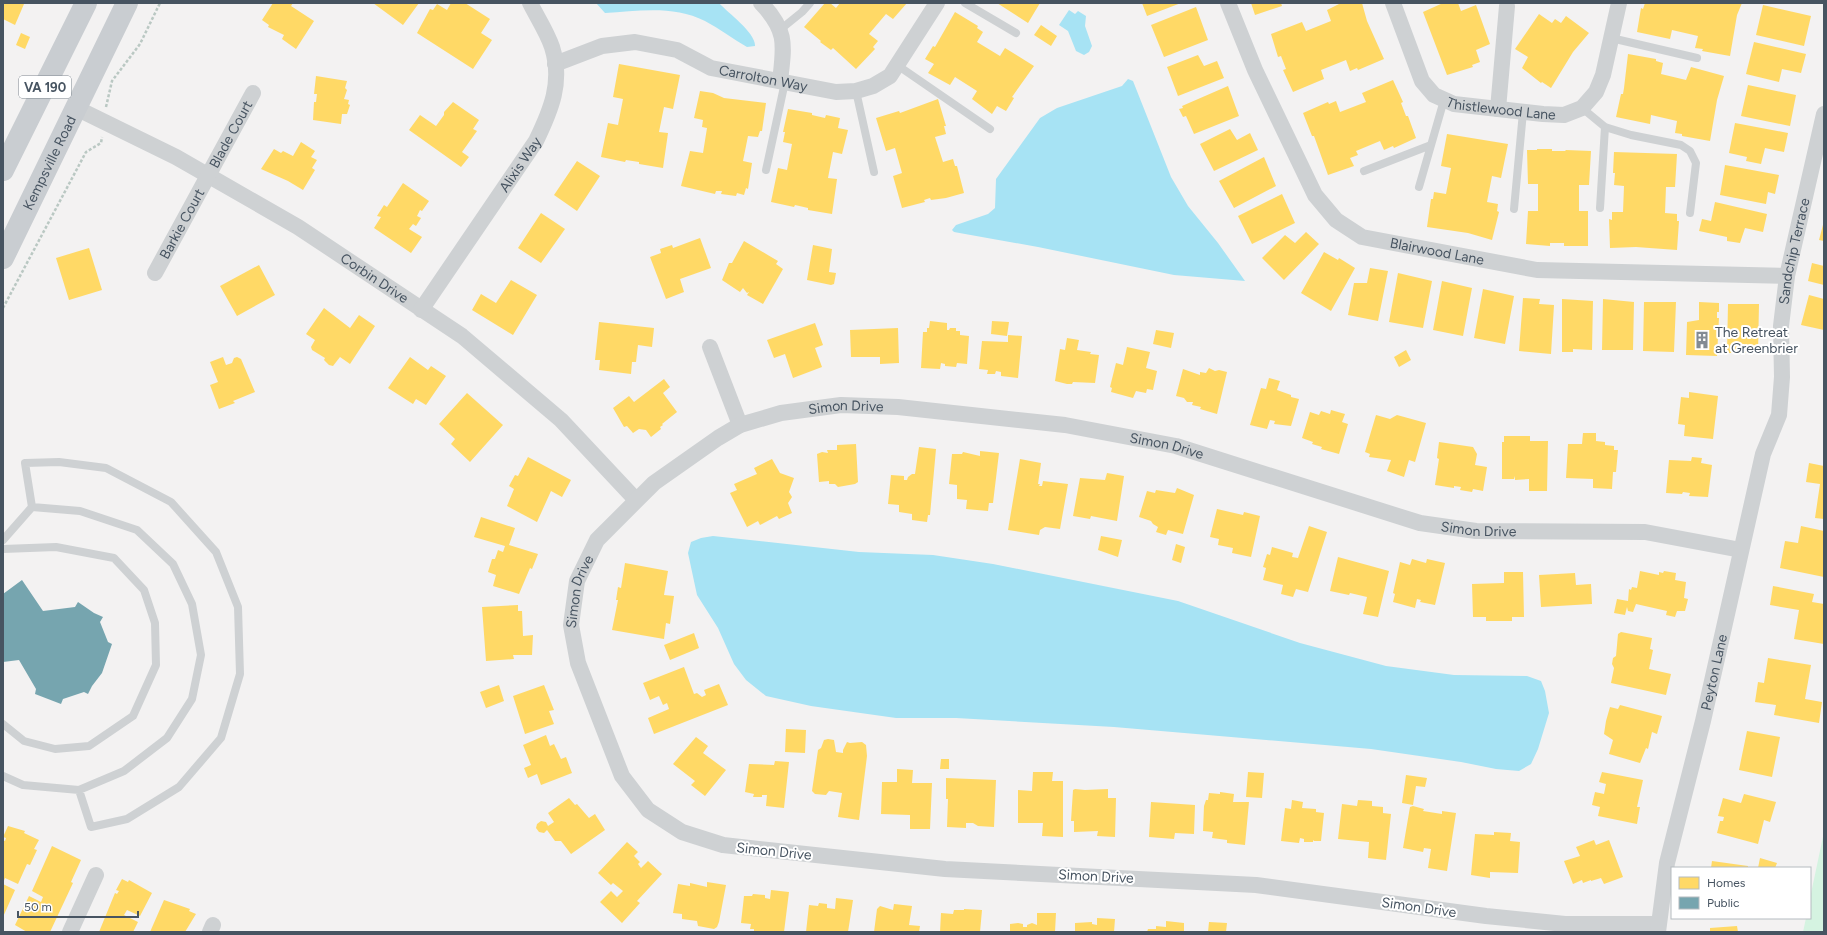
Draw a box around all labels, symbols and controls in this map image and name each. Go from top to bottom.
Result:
street label: Carrolton Way [717,62,810,95]
road number: VA 190 [19,76,71,98]
street label: Thistlewood Lane [1443,94,1556,124]
street label: Blade Court [206,98,256,171]
street label: Kempsville Road [20,113,80,213]
street label: Alixis Way [496,133,546,196]
street label: Barkie Court [156,186,208,262]
street label: Sandchip Terrace [1776,196,1814,306]
street label: Blairwood Lane [1389,234,1486,269]
street label: Corbin Drive [337,250,412,307]
place label: The Retreat at Greenbrier [1715,324,1798,357]
building icon: The Retreat at Greenbrier [1692,330,1712,350]
street label: Simon Drive [807,397,884,418]
street label: Simon Drive [1128,429,1206,463]
street label: Simon Drive [1440,518,1517,540]
street label: Simon Drive [563,552,598,629]
street label: Peyton Lane [1698,632,1731,712]
street label: Simon Drive [736,839,813,864]
street label: Simon Drive [1058,866,1134,887]
legend [1671,867,1811,919]
text: Homes [1707,876,1746,890]
scale bar [18,893,138,919]
street label: Simon Drive [1380,894,1458,921]
text: Public [1707,896,1740,910]
text: 50 m [24,900,52,914]

